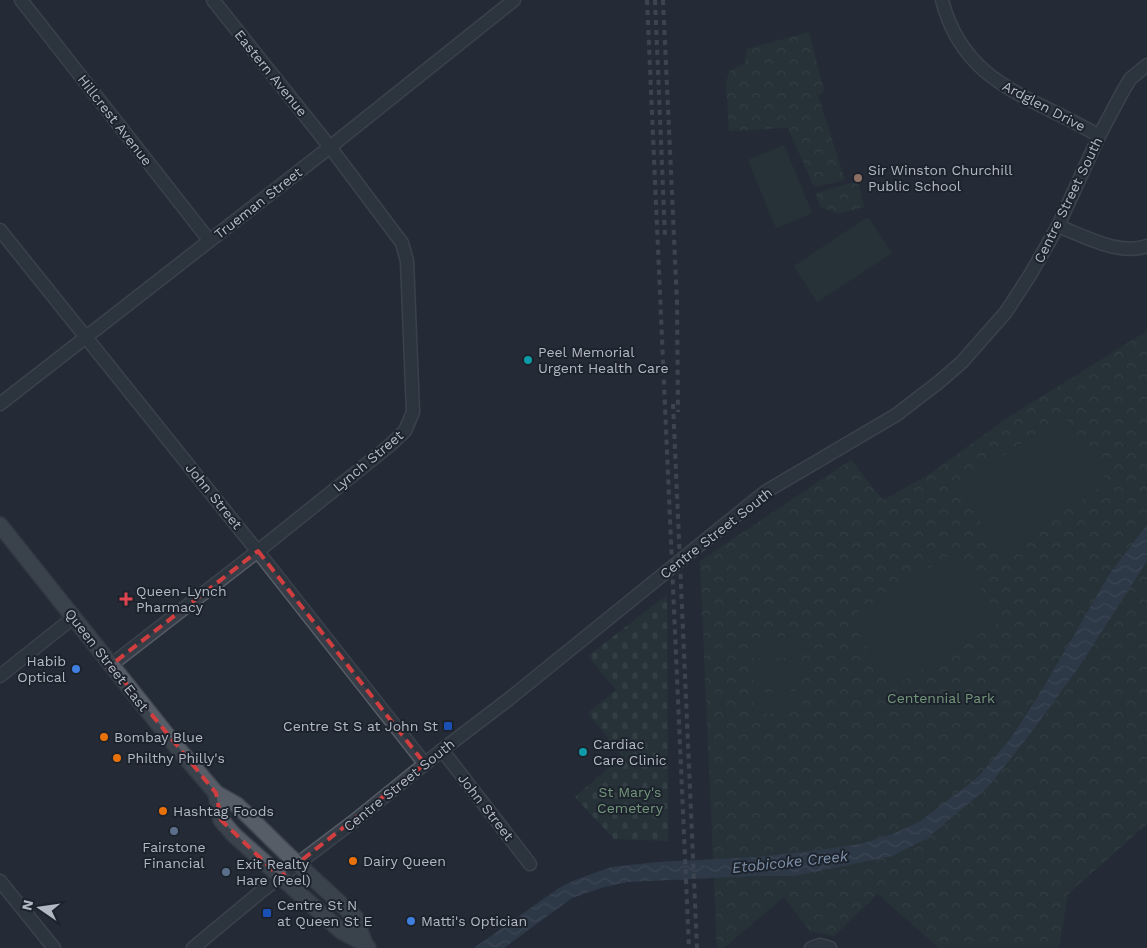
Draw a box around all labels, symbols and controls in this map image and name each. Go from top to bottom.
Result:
street label: Eastern Avenue [231,27,311,119]
street label: Hillcrest Avenue [75,71,155,169]
street label: Ardglen Drive [1000,77,1088,135]
street label: Centre Street South [1031,135,1105,265]
place label: Sir Winston Churchill Public School [868,162,1013,194]
street label: Trueman Street [211,164,305,242]
marker: Sir Winston Churchill Public School [852,172,864,184]
place label: Peel Memorial Urgent Health Care [538,344,669,376]
marker: Peel Memorial Urgent Health Care [522,354,534,366]
street label: Lynch Street [330,427,406,495]
street label: John Street [182,460,246,532]
street label: Centre Street South [657,484,775,582]
place label: Queen-Lynch Pharmacy [136,583,227,615]
marker: Queen-Lynch Pharmacy [120,593,132,605]
street label: Queen Street East [62,606,152,715]
place label: Habib Optical [17,653,67,685]
marker: Habib Optical [70,663,82,675]
park label: Centennial Park [887,690,995,706]
place label: Centre St S at John St [283,718,438,734]
marker: Centre St S at John St [442,720,454,732]
place label: Bombay Blue [114,729,203,745]
marker: Bombay Blue [98,731,110,743]
street label: Centre Street South [340,735,458,835]
place label: Cardiac Care Clinic [593,736,667,768]
marker: Cardiac Care Clinic [577,746,589,758]
place label: Philthy Philly's [127,750,225,766]
marker: Philthy Philly's [111,752,123,764]
street label: John Street [455,770,517,844]
park label: St Mary's Cemetery [597,784,664,816]
place label: Hashtag Foods [173,803,274,819]
marker: Hashtag Foods [157,805,169,817]
marker: Fairstone Financial [168,825,180,837]
place label: Fairstone Financial [142,839,206,871]
water label: Etobicoke Creek [731,847,850,877]
place label: Dairy Queen [363,853,446,869]
marker: Dairy Queen [347,855,359,867]
place label: Exit Realty Hare (Peel) [236,856,311,888]
marker: Exit Realty Hare (Peel) [220,866,232,878]
north arrow [15,883,65,933]
place label: Centre St N at Queen St E [277,897,373,929]
text: N [18,898,36,912]
marker: Centre St N at Queen St E [261,907,273,919]
place label: Matti's Optician [421,913,527,929]
marker: Matti's Optician [405,915,417,927]

